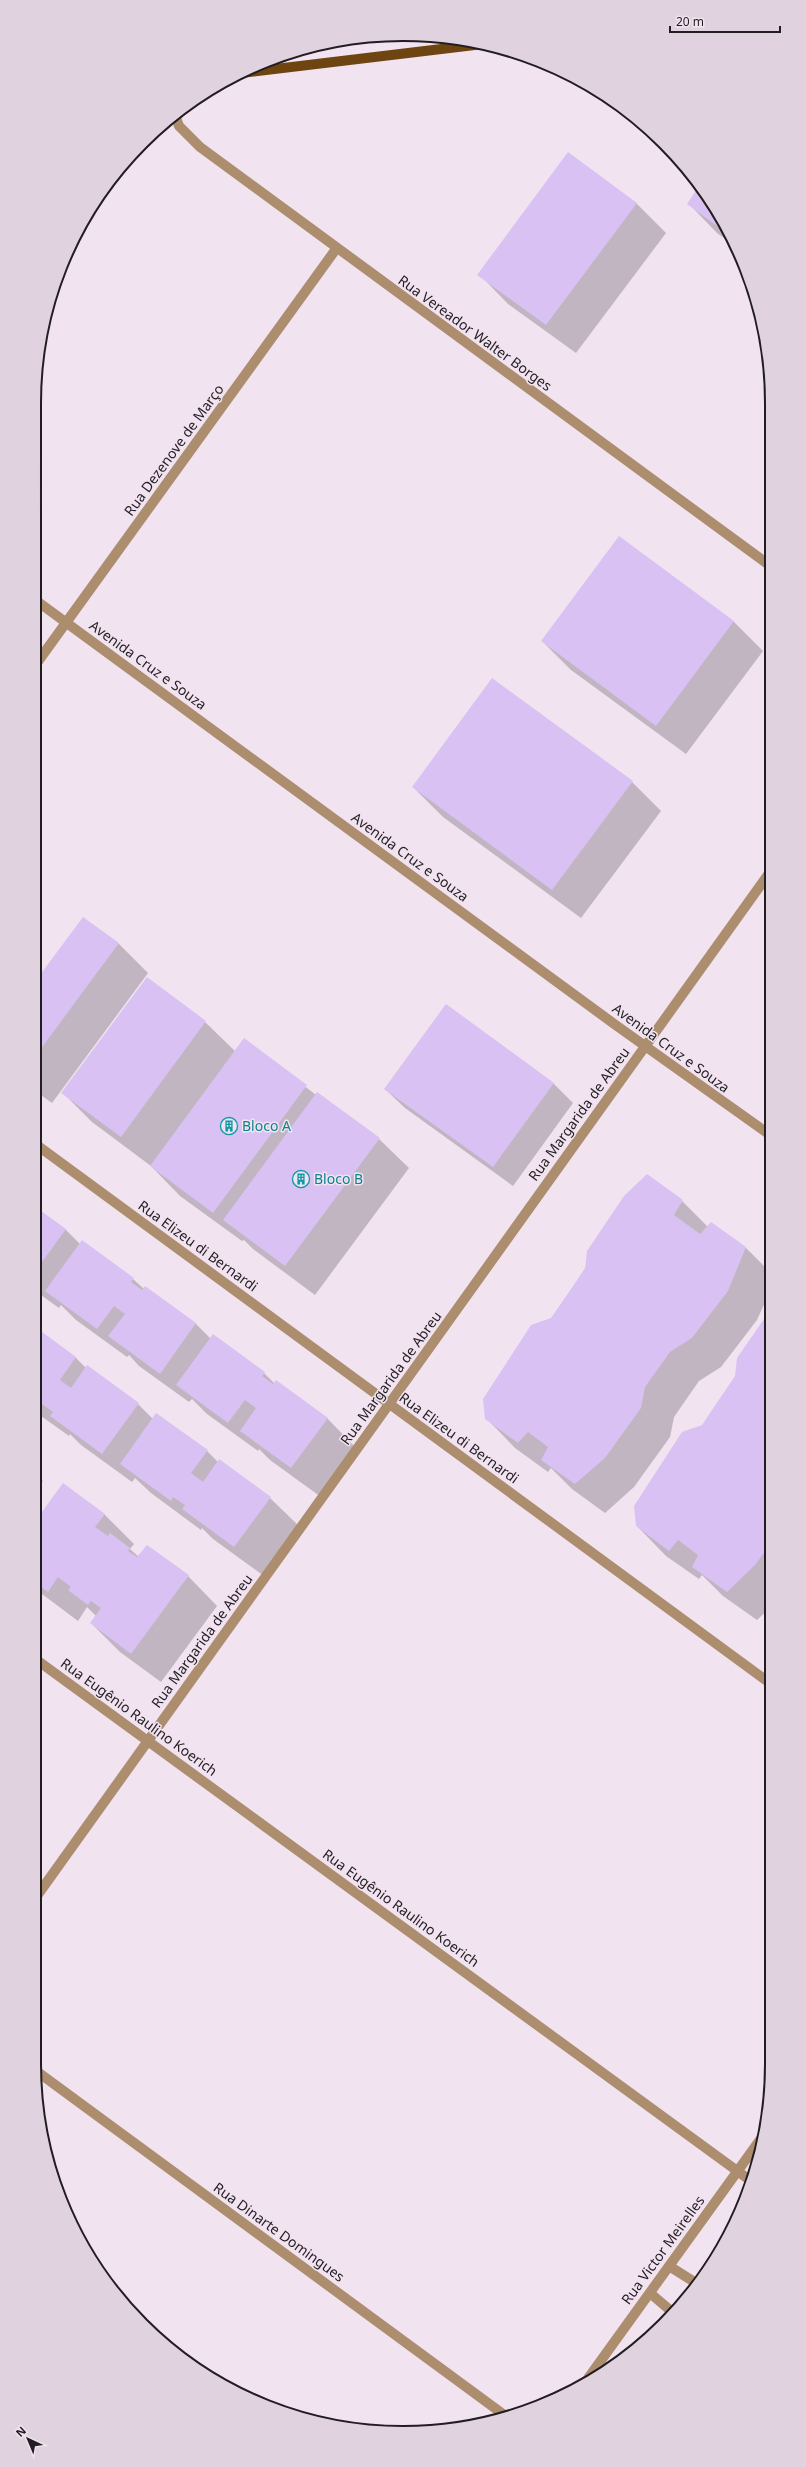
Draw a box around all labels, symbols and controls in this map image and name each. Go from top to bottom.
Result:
scale bar [670,8,780,34]
text: 20 m [676,13,704,30]
street label: Rua Vereador Walter Borges [395,270,556,395]
street label: Rua Dezenove de Março [119,380,228,519]
street label: Avenida Cruz e Souza [86,616,211,714]
street label: Avenida Cruz e Souza [348,808,473,906]
street label: Avenida Cruz e Souza [609,999,734,1097]
street label: Rua Margarida de Abreu [524,1043,634,1184]
building icon: Bloco A [219,1116,239,1136]
place label: Bloco A [242,1116,291,1135]
building icon: Bloco B [291,1169,311,1189]
place label: Bloco B [314,1169,363,1188]
street label: Rua Elizeu di Bernardi [135,1196,262,1295]
street label: Rua Margarida de Abreu [336,1307,446,1448]
street label: Rua Elizeu di Bernardi [396,1388,523,1487]
street label: Rua Margarida de Abreu [147,1570,257,1711]
street label: Rua Eugênio Raulino Koerich [57,1653,221,1780]
street label: Rua Eugênio Raulino Koerich [319,1844,483,1971]
street label: Rua Dinarte Domingues [210,2178,349,2286]
street label: Rua Victor Meirelles [617,2191,709,2308]
north arrow [8,2419,48,2459]
text: N [12,2423,29,2440]

